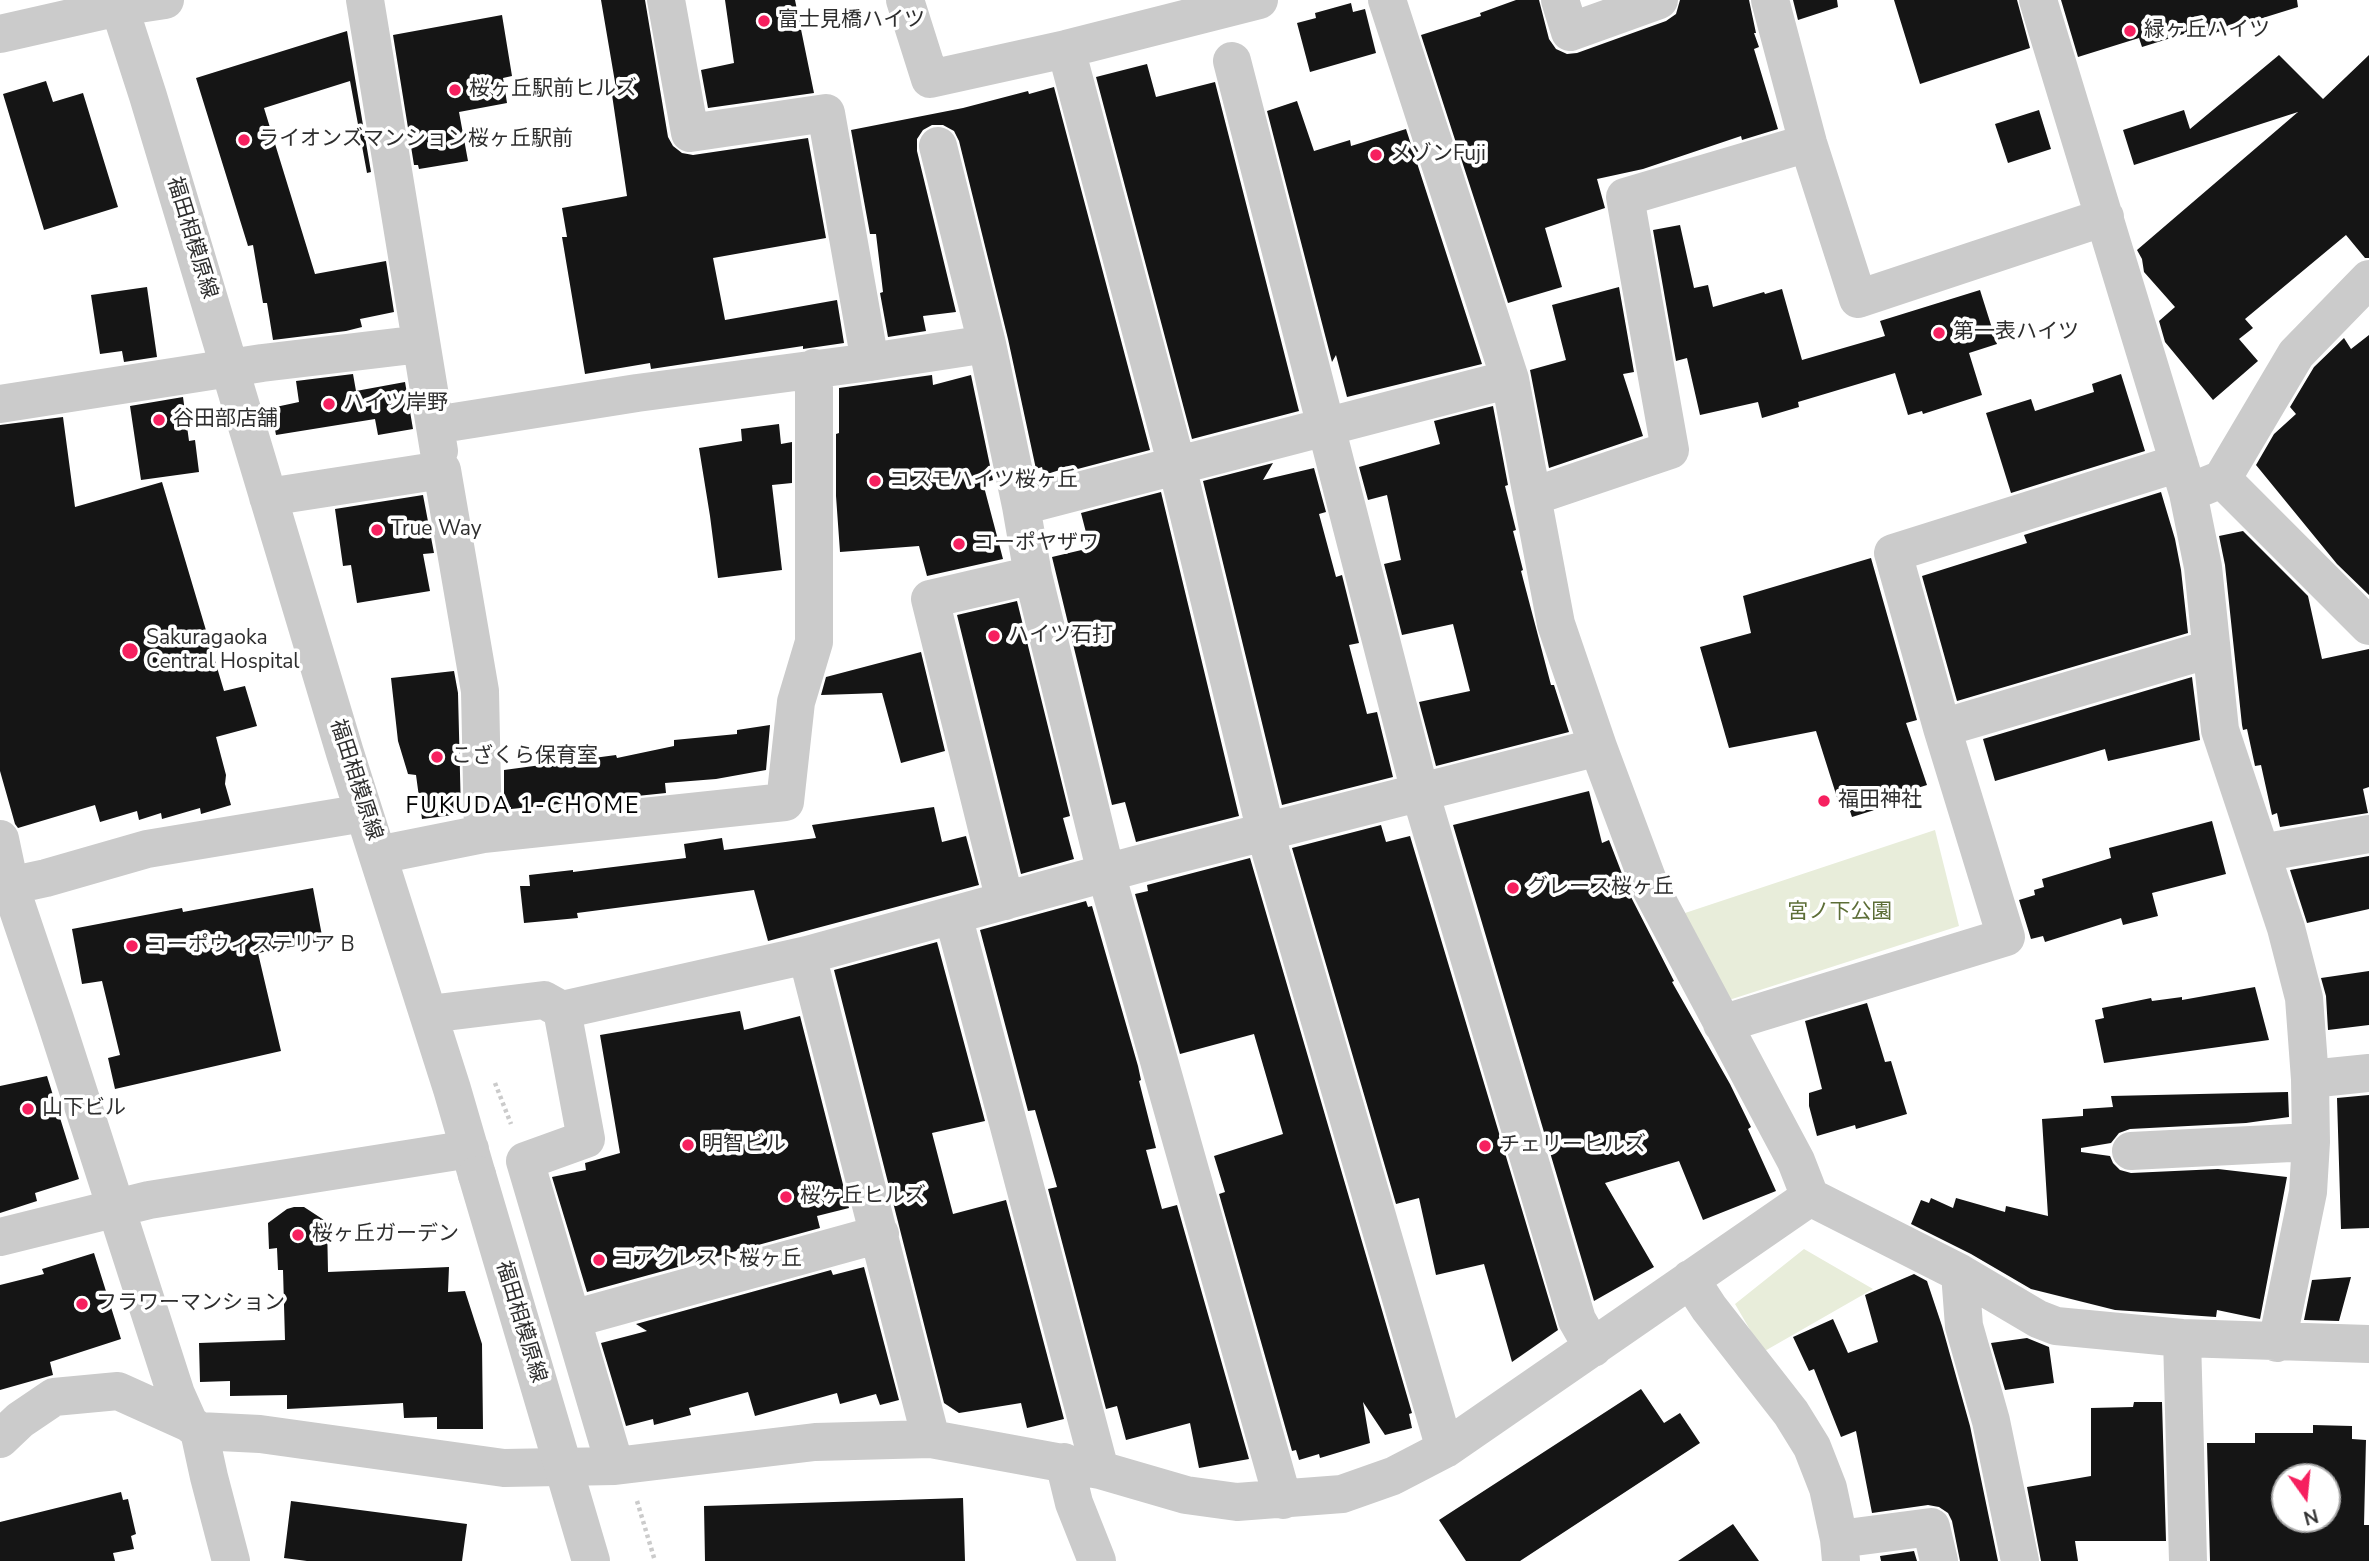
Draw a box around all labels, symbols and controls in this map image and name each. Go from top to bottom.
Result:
place label: 富士見橋ハイツ [778,8,925,34]
marker: 富士見橋ハイツ [756,13,772,29]
place label: 緑ヶ丘ハイツ [2144,18,2270,44]
marker: 緑ヶ丘ハイツ [2122,23,2138,39]
place label: 桜ヶ丘駅前ヒルズ [469,77,637,103]
marker: 桜ヶ丘駅前ヒルズ [447,82,463,98]
place label: ライオンズマンション桜ヶ丘駅前 [258,127,573,153]
marker: ライオンズマンション桜ヶ丘駅前 [236,132,252,148]
place label: メゾンFuji [1390,142,1486,168]
marker: メゾンFuji [1368,147,1384,163]
street label: 福田相模原線 [161,174,221,302]
place label: 第一表ハイツ [1953,320,2079,346]
marker: 第一表ハイツ [1931,325,1947,341]
place label: ハイツ岸野 [343,391,448,417]
marker: ハイツ岸野 [321,396,337,412]
place label: 谷田部店舗 [173,407,278,433]
marker: 谷田部店舗 [151,412,167,428]
place label: コスモハイツ桜ヶ丘 [889,468,1078,494]
marker: コスモハイツ桜ヶ丘 [867,473,883,489]
place label: True Way [391,517,482,543]
marker: True Way [369,522,385,538]
place label: コーポヤザワ [973,531,1099,557]
marker: コーポヤザワ [951,536,967,552]
place label: ハイツ石打 [1008,623,1113,649]
place label: Sakuragaoka Central Hospital [146,626,300,676]
marker: ハイツ石打 [986,628,1002,644]
marker: Sakuragaoka Central Hospital [120,641,140,661]
street label: 福田相模原線 [324,716,386,844]
place label: こざくら保育室 [451,744,598,770]
marker: こざくら保育室 [429,749,445,765]
place label: 福田神社 [1838,788,1922,814]
district label: FUKUDA 1-CHOME [407,793,639,821]
marker: 福田神社 [1816,793,1832,809]
place label: グレース桜ヶ丘 [1527,875,1674,901]
marker: グレース桜ヶ丘 [1505,880,1521,896]
park label: 宮ノ下公園 [1788,900,1892,926]
place label: コーポウィステリア B [146,933,355,959]
marker: コーポウィステリア B [124,938,140,954]
place label: 山下ビル [42,1096,126,1122]
marker: 山下ビル [20,1101,36,1117]
place label: 明智ビル [702,1132,786,1158]
place label: チェリーヒルズ [1499,1133,1646,1159]
marker: 明智ビル [680,1137,696,1153]
marker: チェリーヒルズ [1477,1138,1493,1154]
place label: 桜ヶ丘ヒルズ [800,1184,926,1210]
marker: 桜ヶ丘ヒルズ [778,1189,794,1205]
place label: 桜ヶ丘ガーデン [312,1222,459,1248]
marker: 桜ヶ丘ガーデン [290,1227,306,1243]
place label: コアクレスト桜ヶ丘 [613,1247,802,1273]
marker: コアクレスト桜ヶ丘 [591,1252,607,1268]
street label: 福田相模原線 [490,1258,550,1386]
place label: フラワーマンション [96,1291,285,1317]
marker: フラワーマンション [74,1296,90,1312]
north arrow [2271,1463,2341,1533]
text: N [2301,1502,2321,1531]

